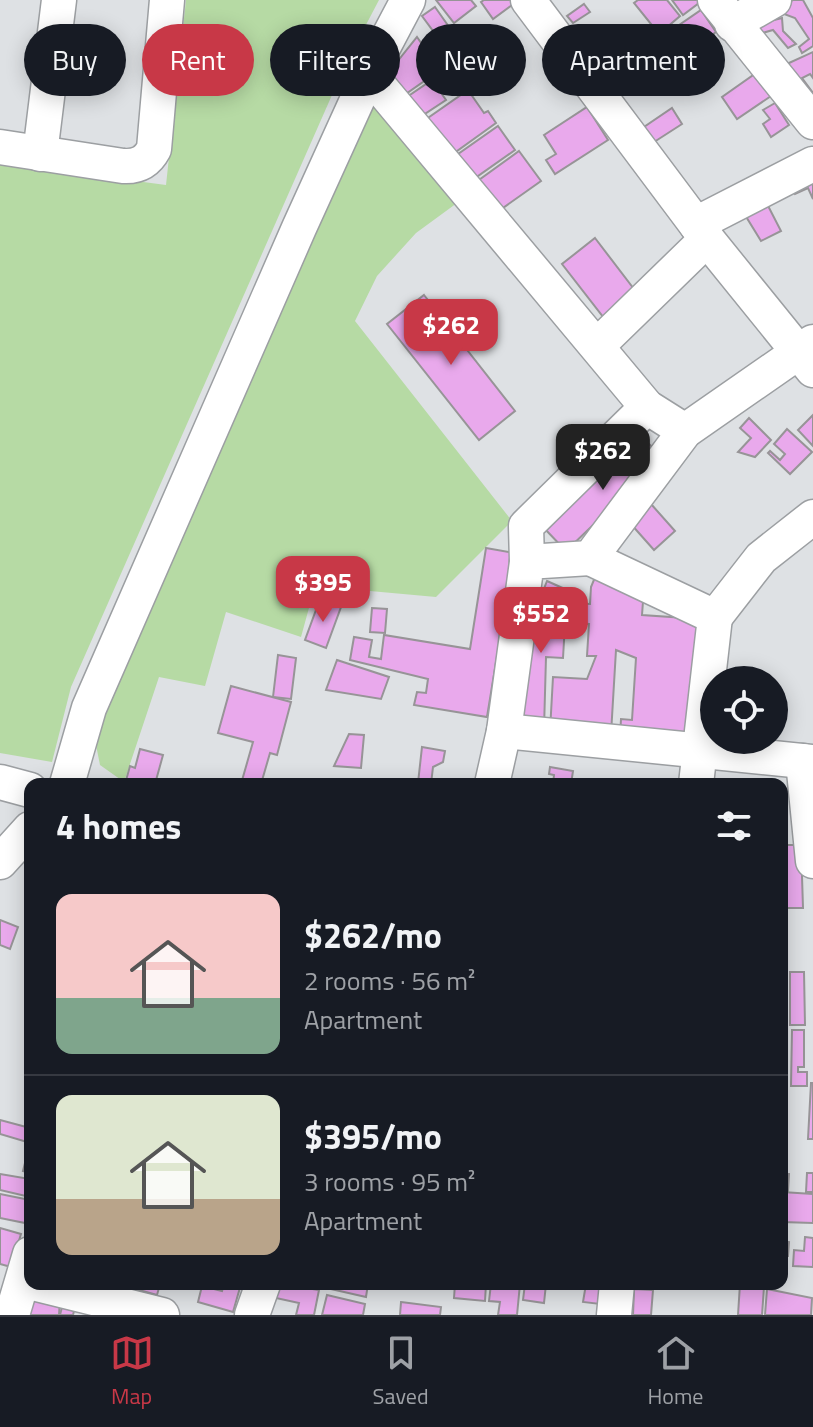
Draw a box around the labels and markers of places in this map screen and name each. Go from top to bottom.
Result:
pin: $262 [404,299,498,367]
pin: $262 [556,424,650,492]
pin: $395 [276,556,370,624]
pin: $552 [494,587,588,655]

